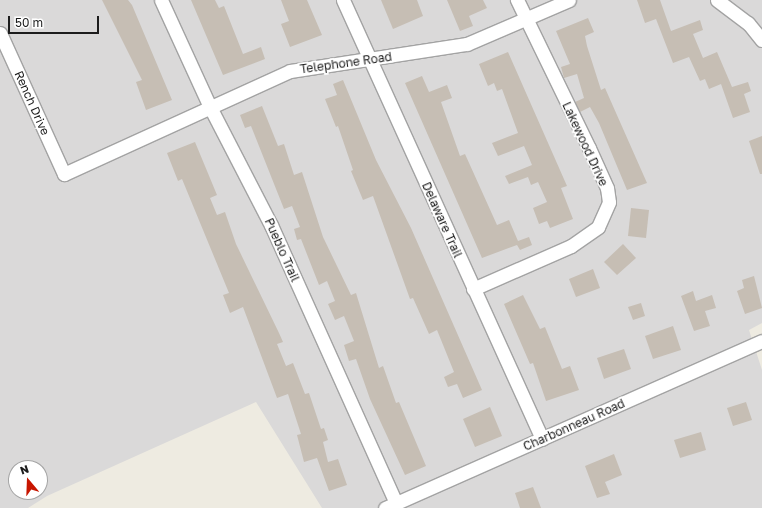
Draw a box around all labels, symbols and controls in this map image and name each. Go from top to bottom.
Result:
scale bar [10,8,101,34]
text: 50 m [15,15,43,30]
street label: Telephone Road [299,49,393,77]
street label: Rench Drive [11,69,53,137]
street label: Lakewood Drive [559,100,611,188]
street label: Delaware Trail [419,180,465,260]
street label: Pueblo Trail [262,216,302,284]
street label: Charbonneau Road [521,396,627,454]
north arrow [8,460,48,500]
text: N [18,462,30,477]

